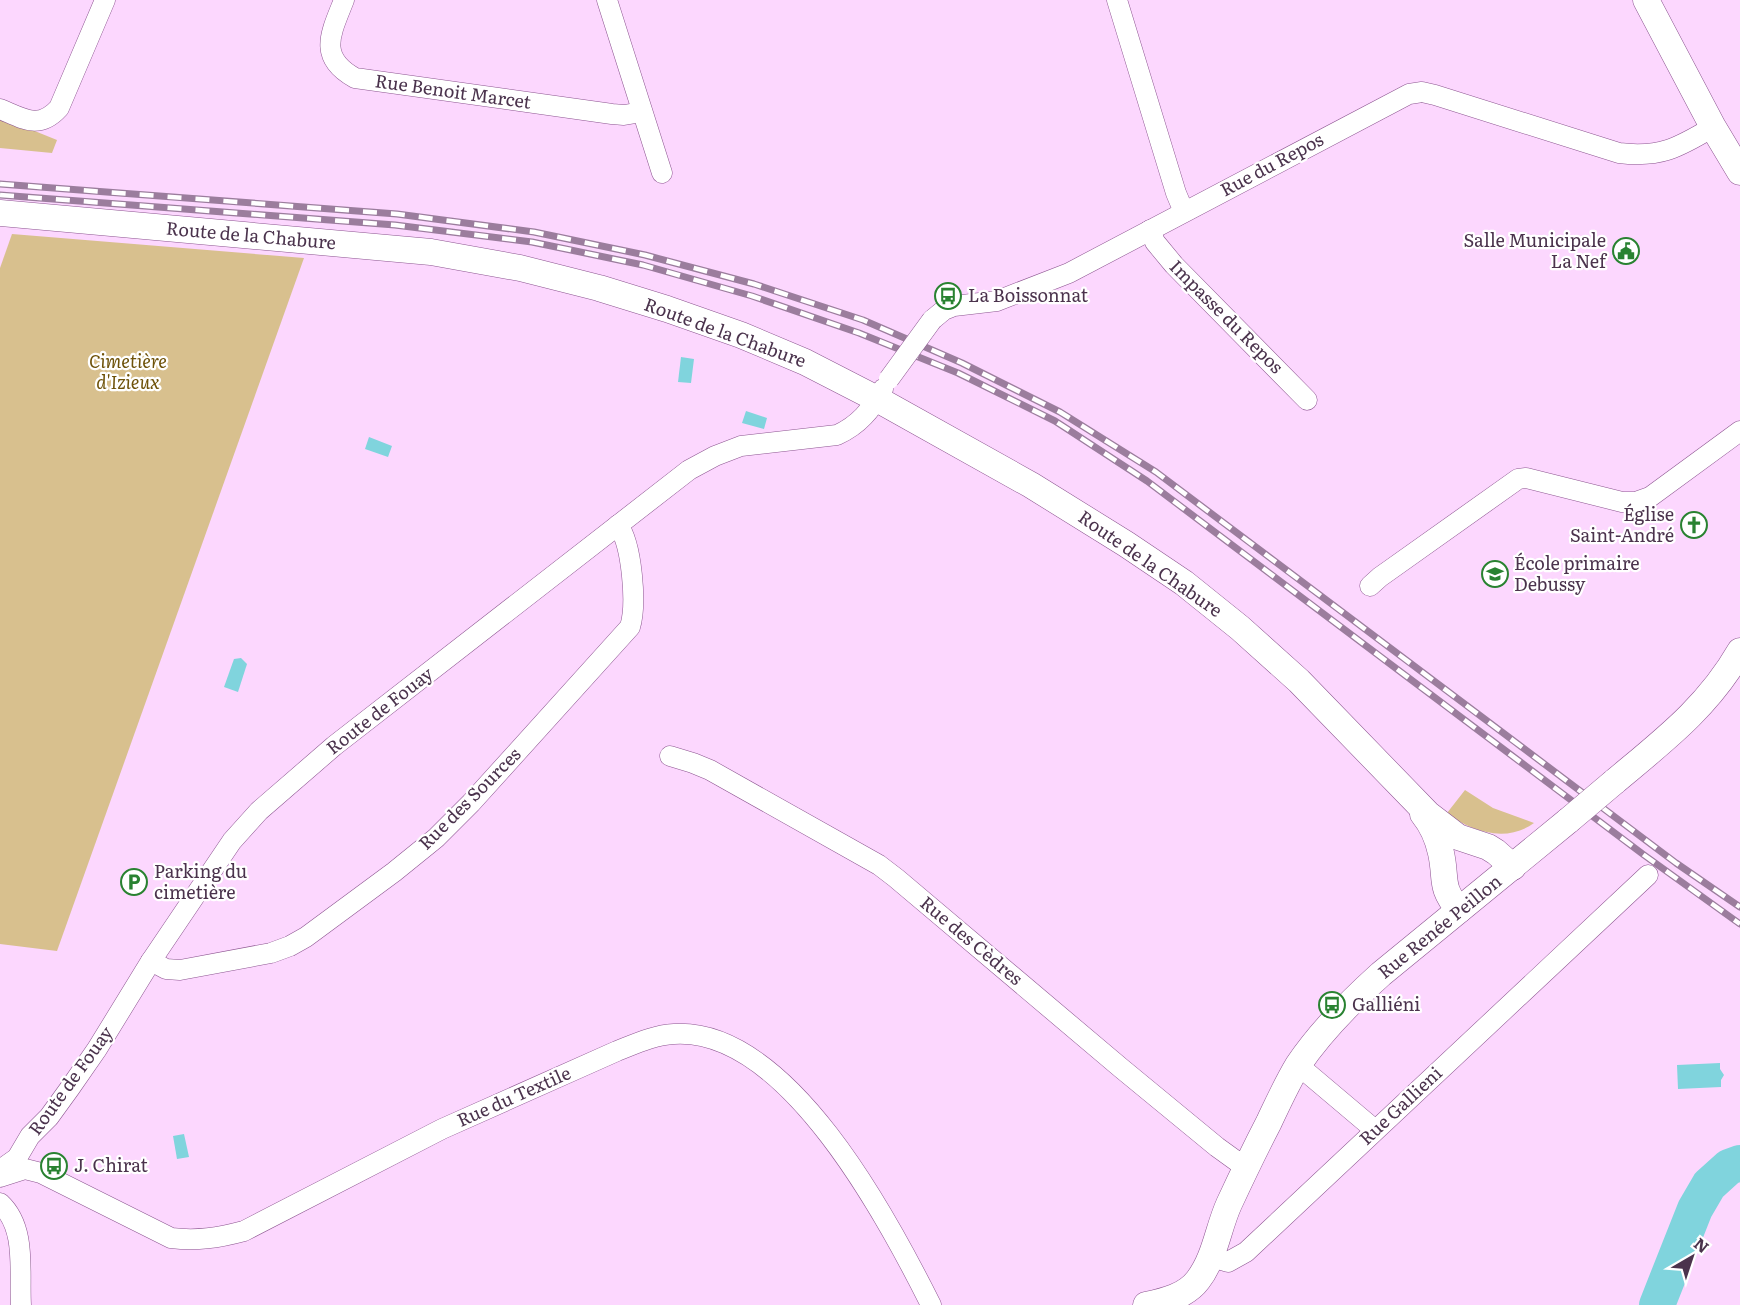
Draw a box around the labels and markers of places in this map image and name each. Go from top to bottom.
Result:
place label: Salle Municipale La Nef [1463,226,1608,274]
public building icon: Salle Municipale La Nef [1611,236,1641,266]
bus stop icon: La Boissonnat [933,281,963,311]
place label: La Boissonnat [968,281,1089,308]
place label: Église Saint-André [1570,500,1674,548]
church icon: Église Saint-André [1679,510,1709,540]
place label: École primaire Debussy [1514,549,1640,597]
school or university icon: École primaire Debussy [1480,559,1510,589]
place label: Parking du cimetière [154,857,247,905]
parking icon: Parking du cimetière [119,867,149,897]
bus stop icon: Galliéni [1317,990,1347,1020]
place label: Galliéni [1352,990,1420,1017]
bus stop icon: J. Chirat [39,1151,69,1181]
place label: J. Chirat [74,1151,149,1178]

